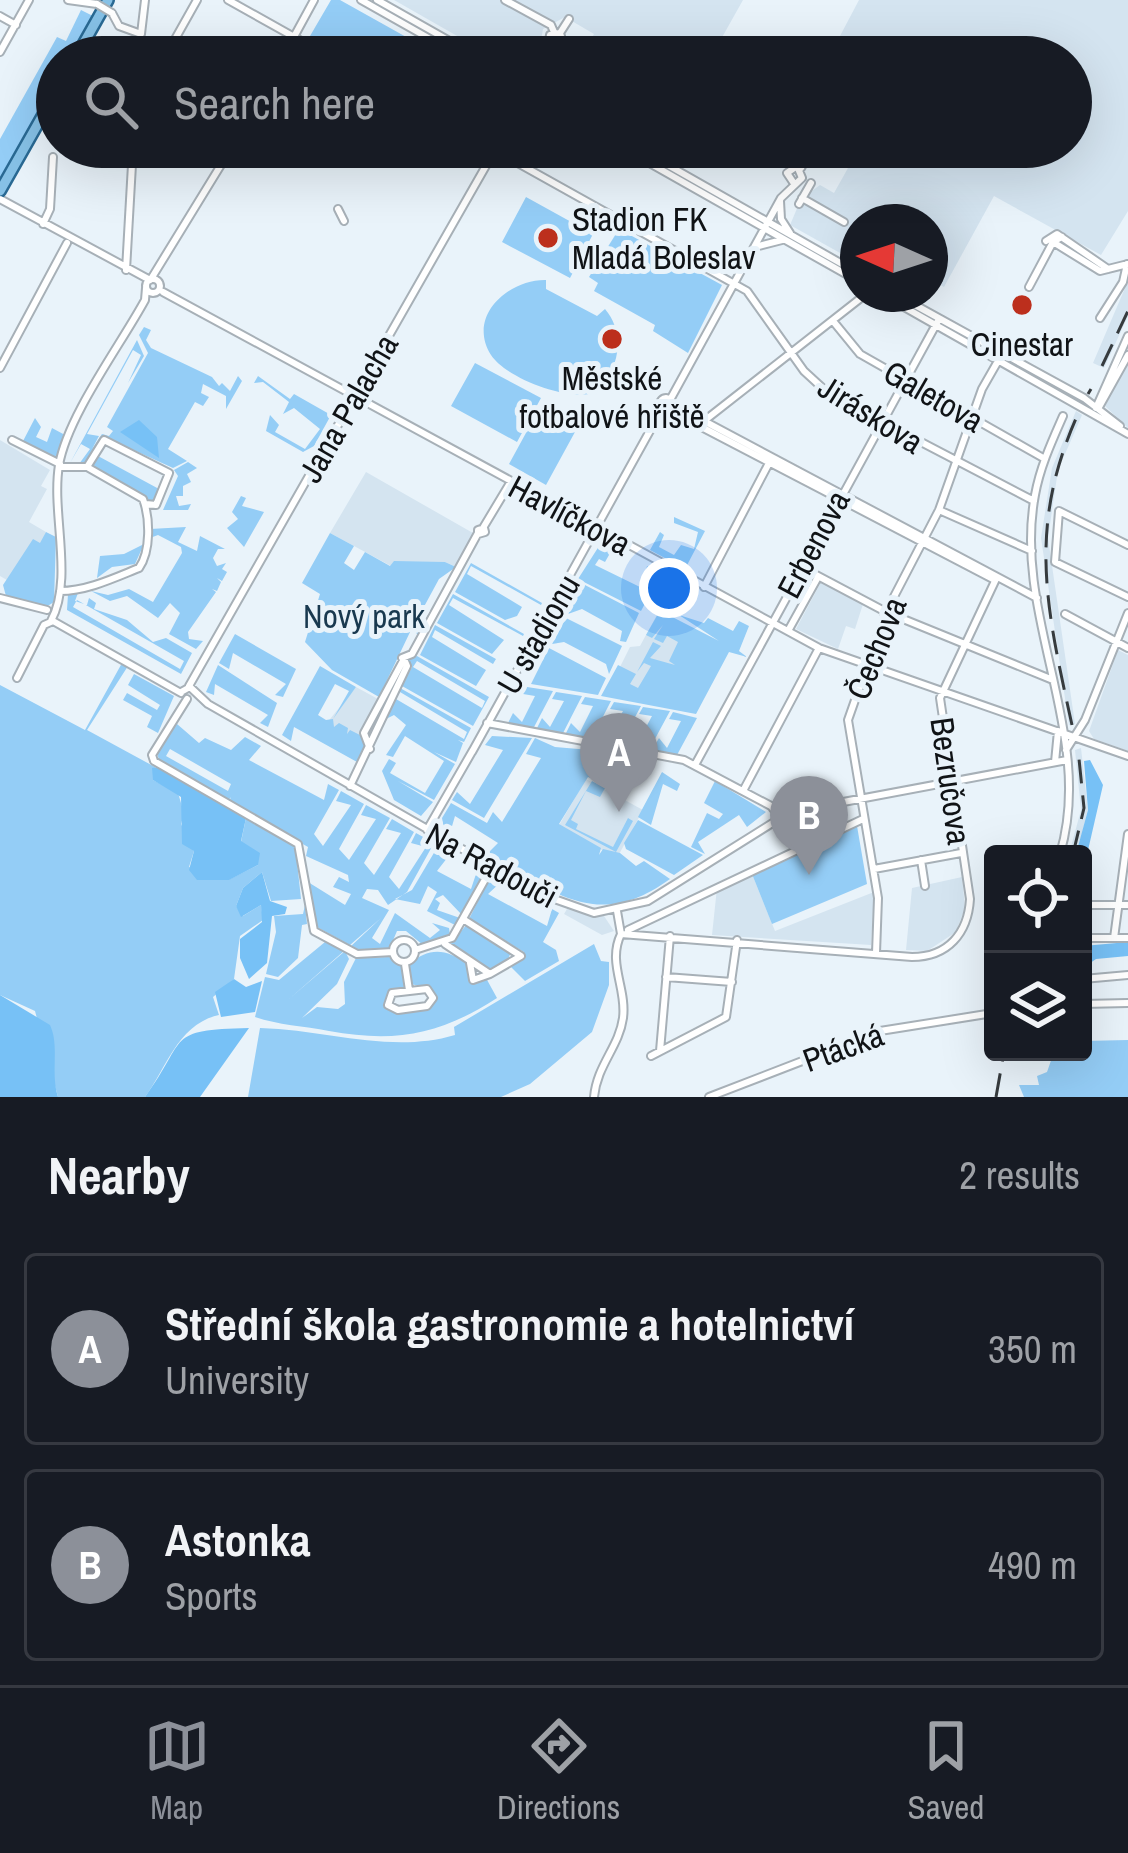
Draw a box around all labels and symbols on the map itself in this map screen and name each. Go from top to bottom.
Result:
place label: Stadion FK Mladá Boleslav [572,197,756,279]
north arrow [840,204,948,312]
marker: Stadion FK Mladá Boleslav [535,225,561,251]
marker: Cinestar [1009,292,1035,318]
place label: Cinestar [971,322,1073,366]
street label: Jana Palacha [288,326,408,490]
marker: Městské fotbalové hřiště [599,326,625,352]
street label: Galetova [876,350,992,442]
place label: Městské fotbalové hřiště [519,356,705,438]
street label: Jiráskova [810,365,932,463]
street label: Havlíčkova [501,465,639,565]
street label: Erbenova [766,483,860,605]
your location [639,558,699,618]
street label: U stadionu [486,566,590,702]
street label: Čechova [836,590,916,706]
park label: Nový park [303,594,425,638]
pin: A [580,713,658,812]
street label: Bezručova [920,715,982,847]
pin: B [770,776,848,875]
street label: Na Radouči [419,812,565,918]
street label: Ptácká [797,1012,889,1082]

